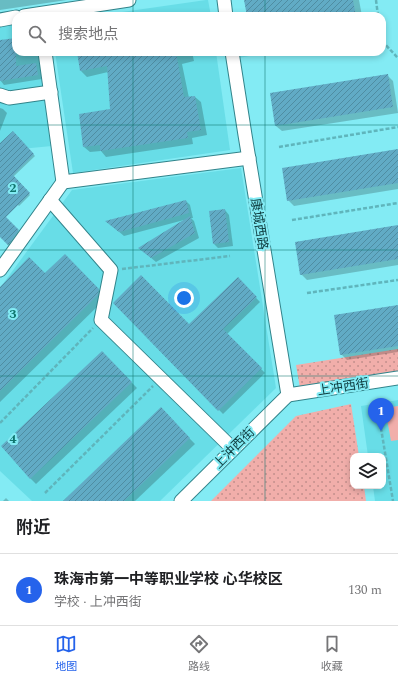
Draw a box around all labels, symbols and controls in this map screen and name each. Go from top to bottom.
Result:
search box [12,12,386,56]
icon: search [26,23,48,45]
text: 搜索地点 [58,23,118,46]
text: 2 [9,178,17,198]
street label: 康城西路 [245,197,273,251]
your location [174,288,194,308]
text: 3 [9,304,17,324]
street label: 上冲西街 [316,373,370,401]
pin: 1 [368,398,394,431]
street label: 上沖西街 [209,423,259,473]
text: 4 [9,429,17,449]
map controls [350,453,386,489]
button: layers [350,453,386,489]
text: 附近 [16,515,50,541]
text: 珠海市第一中等职业学校 心华校区 [54,568,283,591]
text: 1 [25,580,33,600]
text: 130 m [348,580,382,600]
text: 学校 · 上冲西街 [54,592,142,612]
tab: 地图 [55,633,77,675]
tab: 路线 [188,633,210,675]
tab: 收藏 [321,633,343,675]

